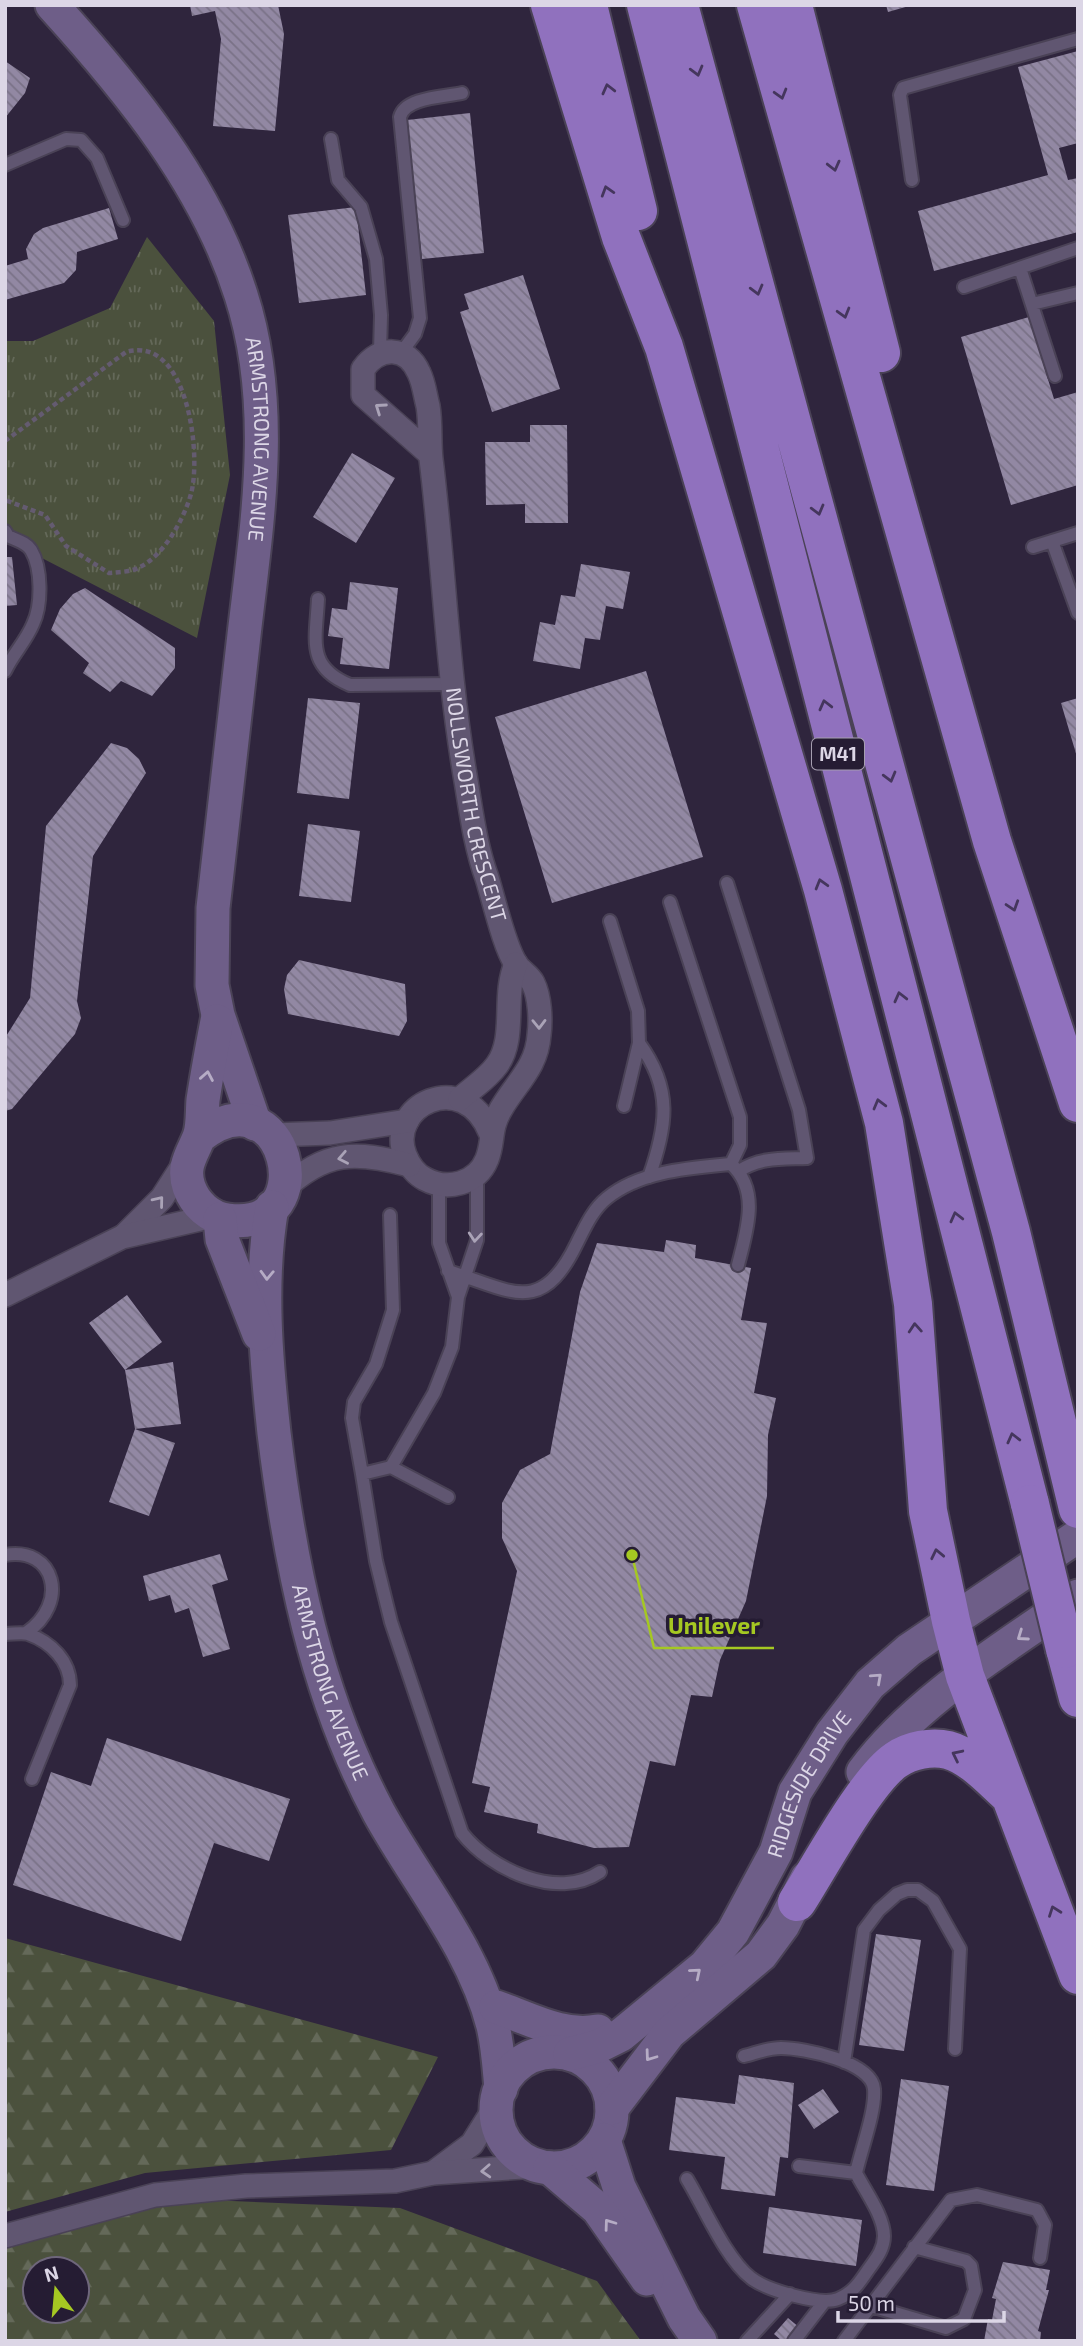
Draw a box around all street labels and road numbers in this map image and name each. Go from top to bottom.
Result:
street label: ARMSTRONG AVENUE [241,335,275,543]
street label: NOLLSWORTH CRESCENT [442,686,513,924]
road number: M41 [812,738,864,769]
street label: ARMSTRONG AVENUE [288,1582,375,1784]
street label: RIDGESIDE DRIVE [761,1705,856,1860]

